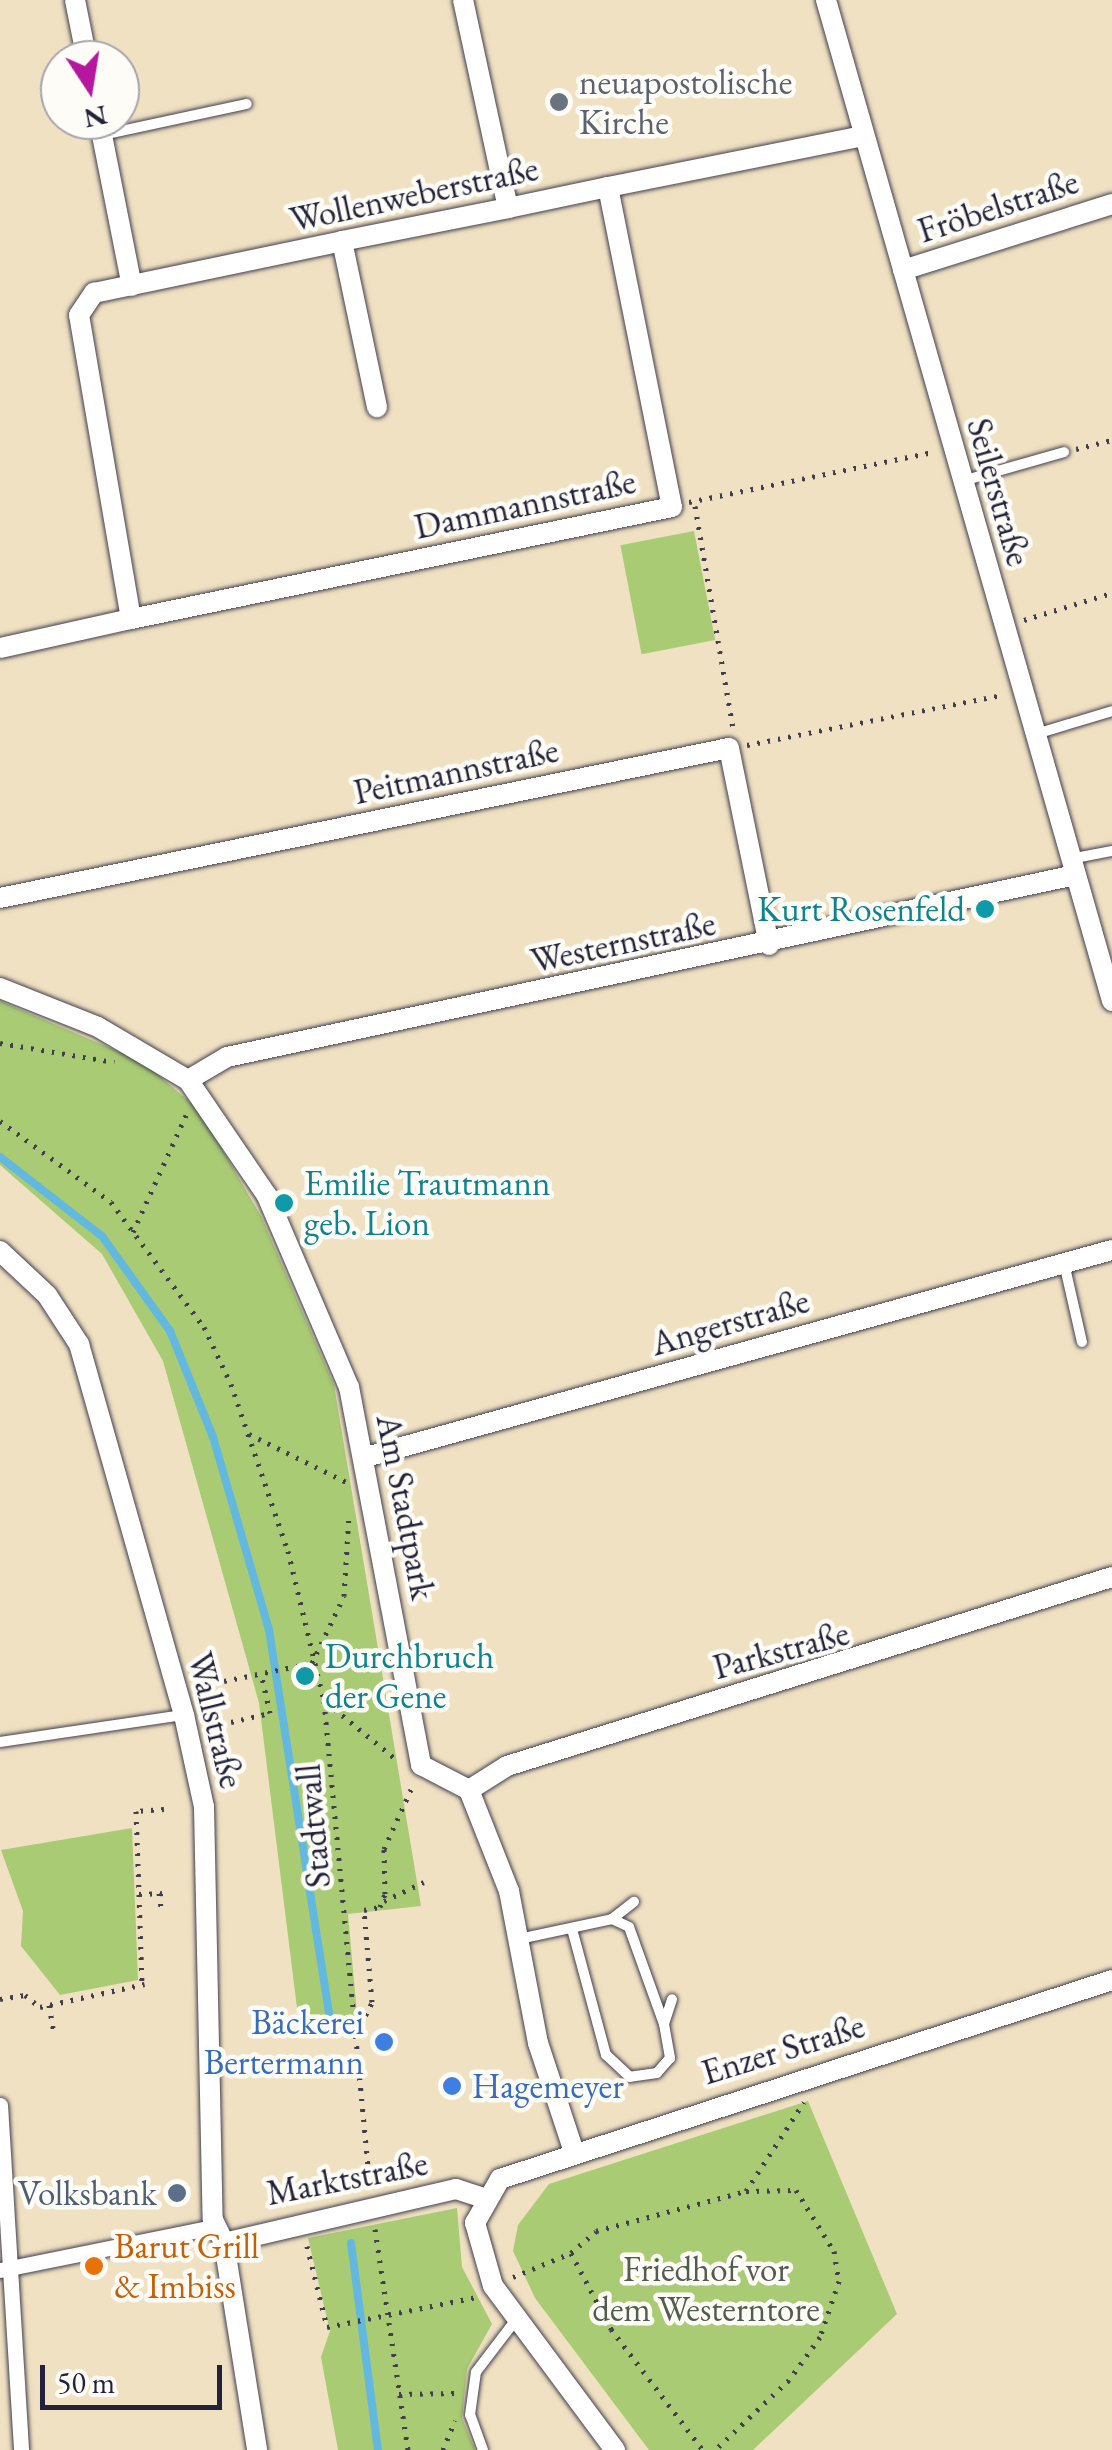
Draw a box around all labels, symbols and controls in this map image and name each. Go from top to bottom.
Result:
north arrow [40,40,140,140]
place label: neuapostolische Kirche [579,61,792,143]
marker: neuapostolische Kirche [548,91,570,113]
text: N [81,97,111,137]
street label: Wollenweberstraße [286,147,542,241]
street label: Fröbelstraße [912,160,1084,252]
street label: Seilerstraße [958,413,1040,571]
street label: Dammannstraße [411,460,639,548]
street label: Peitmannstraße [350,729,562,813]
place label: Kurt Rosenfeld [757,888,965,930]
marker: Kurt Rosenfeld [974,898,996,920]
street label: Westernstraße [527,902,719,982]
place label: Emilie Trautmann geb. Lion [304,1162,550,1244]
marker: Emilie Trautmann geb. Lion [273,1192,295,1214]
street label: Angerstraße [646,1279,814,1365]
street label: Am Stadtpark [367,1411,445,1603]
street label: Parkstraße [708,1612,854,1688]
place label: Durchbruch der Gene [325,1635,494,1717]
street label: Wallstraße [179,1648,253,1792]
marker: Durchbruch der Gene [294,1665,316,1687]
street label: Stadtwall [287,1762,339,1890]
place label: Bäckerei Bertermann [204,2001,364,2083]
street label: Enzer Straße [697,2004,869,2094]
marker: Bäckerei Bertermann [373,2031,395,2053]
place label: Hagemeyer [472,2065,624,2107]
marker: Hagemeyer [441,2075,463,2097]
street label: Marktstraße [263,2142,431,2214]
place label: Volksbank [18,2172,157,2214]
marker: Volksbank [166,2182,188,2204]
place label: Barut Grill & Imbiss [114,2225,259,2307]
park label: Friedhof vor dem Westerntore [592,2248,820,2330]
marker: Barut Grill & Imbiss [83,2255,105,2277]
scale bar [45,2345,228,2407]
text: 50 m [57,2363,115,2402]

